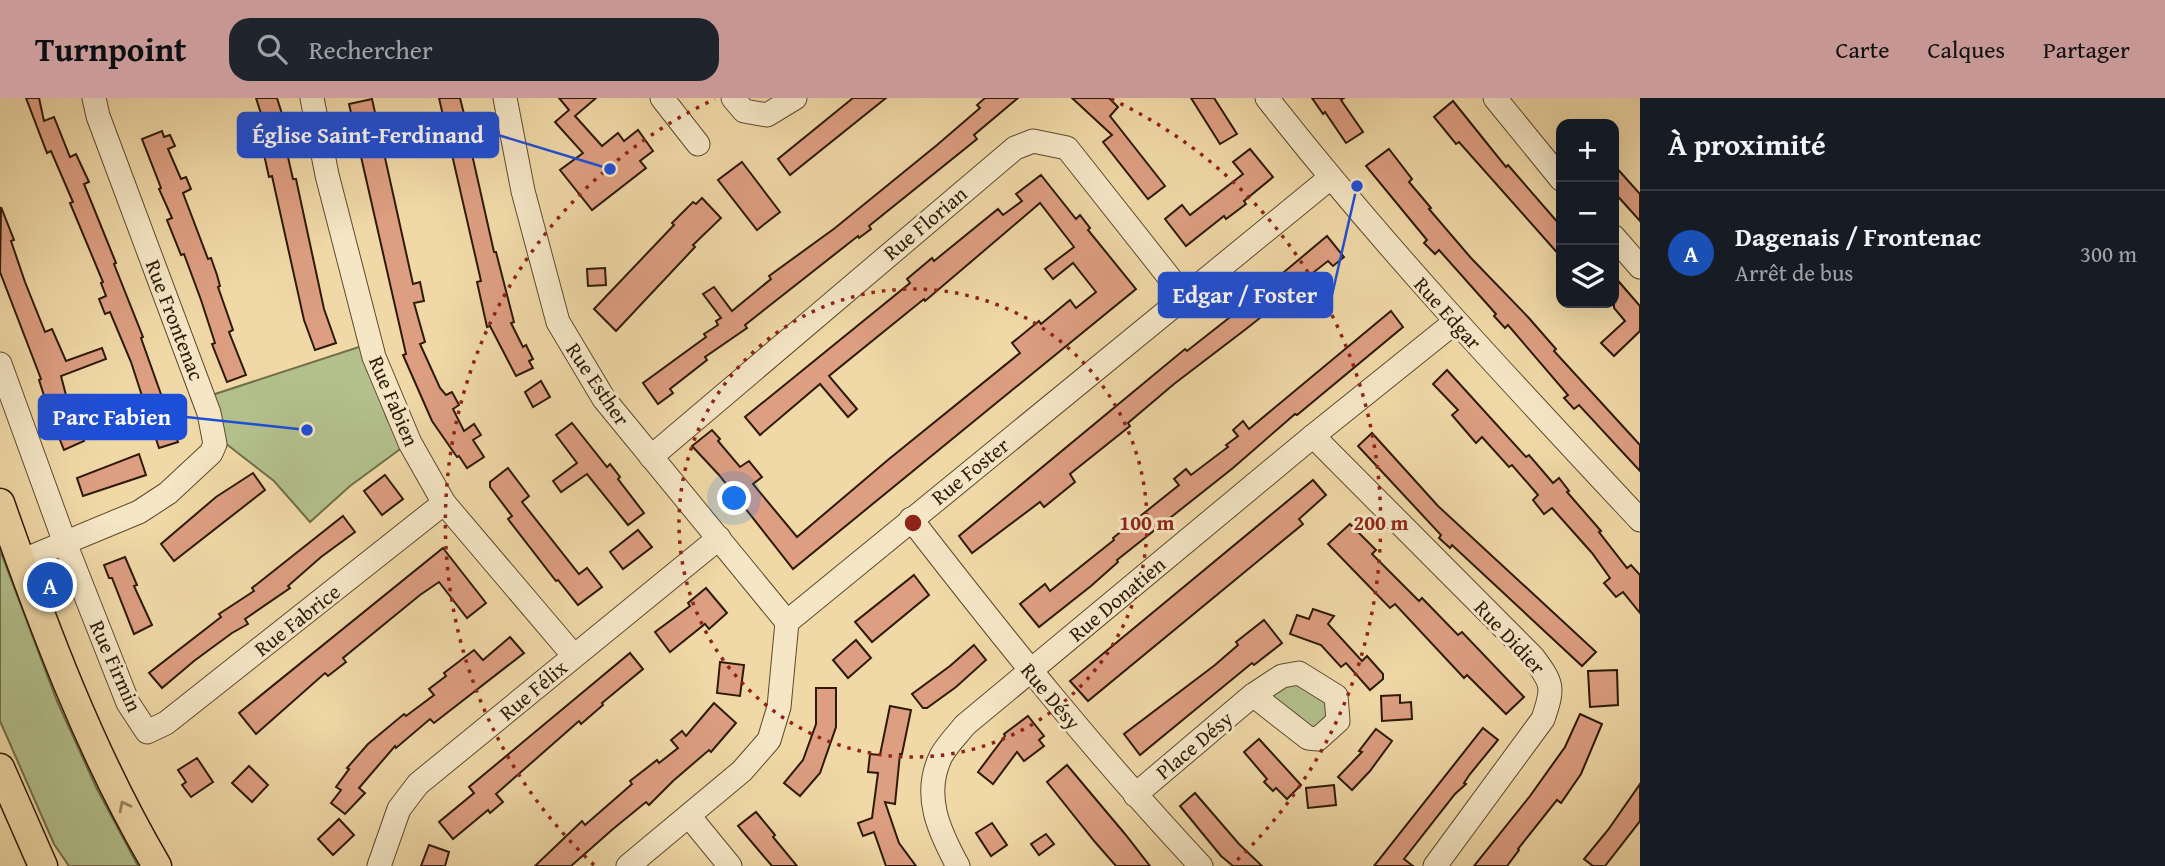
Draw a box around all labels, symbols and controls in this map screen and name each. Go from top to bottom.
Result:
search box [229,18,719,81]
text: Turnpoint [35,25,187,73]
icon: search [253,30,291,68]
text: Rechercher [309,30,433,69]
text: Carte [1835,32,1889,67]
text: Calques [1927,32,2005,67]
text: Partager [2043,32,2130,67]
callout: Église Saint-Ferdinand [238,113,498,157]
text: Église Saint-Ferdinand [252,118,485,151]
map controls [1556,119,1619,308]
button: + [1556,119,1619,182]
text: À proximité [1668,122,1826,166]
street label: Rue Florian [876,179,974,267]
button: − [1556,182,1619,245]
text: Dagenais / Frontenac [1735,217,1981,256]
text: A [1684,237,1698,270]
text: 300 m [2080,237,2137,270]
button: layers [1556,245,1619,308]
street label: Rue Frontenac [138,255,212,385]
text: Arrêt de bus [1735,256,1854,289]
street label: Rue Edgar [1407,270,1489,357]
callout: Edgar / Foster [1159,273,1332,317]
text: Edgar / Foster [1173,278,1318,311]
street label: Rue Esther [559,336,637,432]
street label: Rue Fabien [361,351,427,451]
callout: Parc Fabien [39,395,186,439]
text: Parc Fabien [53,400,172,433]
street label: Rue Foster [924,430,1016,512]
your location [717,481,751,515]
text: 100 m [1119,507,1175,538]
text: 200 m [1353,507,1409,538]
centre of rings [901,511,925,535]
street label: Rue Donatien [1062,549,1172,649]
pin: A [27,559,73,611]
street label: Rue Fabrice [247,576,347,664]
street label: Rue Didier [1467,593,1553,682]
street label: Rue Firmin [82,615,150,717]
street label: Rue Félix [492,652,574,728]
street label: Rue Désy [1014,656,1089,737]
street label: Place Désy [1149,703,1240,787]
one-way arrow [118,801,132,813]

